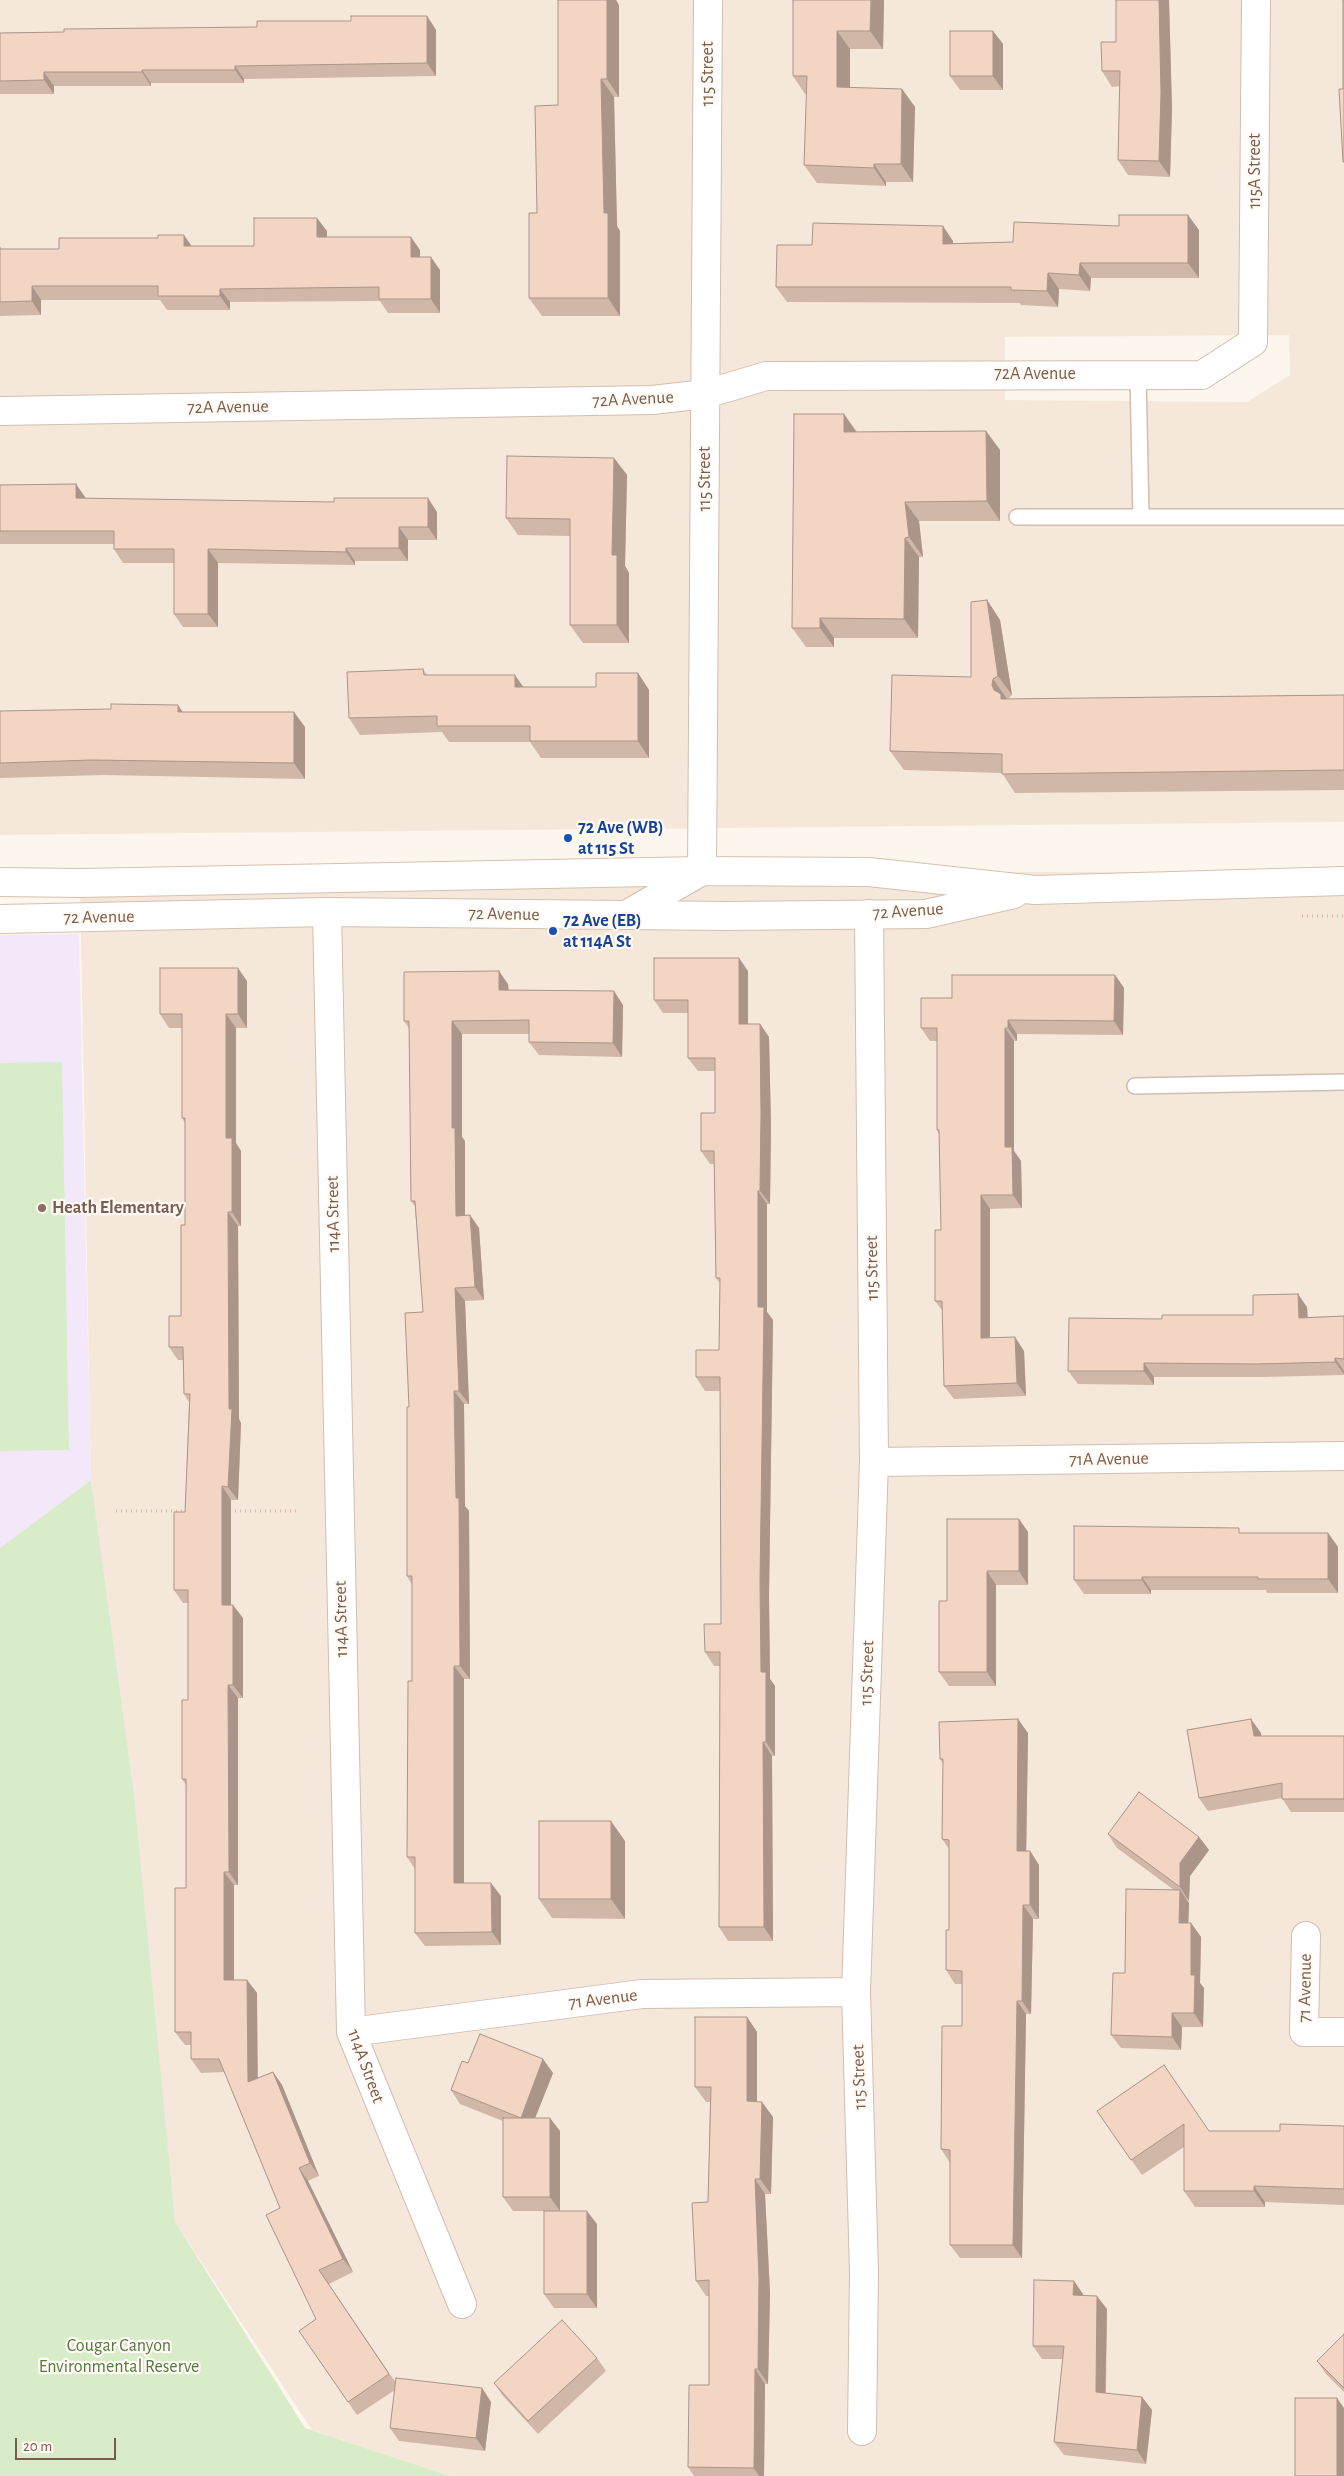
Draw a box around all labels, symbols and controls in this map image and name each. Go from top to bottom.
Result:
street label: 115 Street [697,41,719,107]
street label: 115A Street [1244,133,1266,209]
street label: 72A Avenue [994,363,1076,385]
street label: 72A Avenue [592,386,674,412]
street label: 72A Avenue [187,395,269,419]
street label: 115 Street [694,446,716,512]
place label: 72 Ave (WB) at 115 St [578,817,664,860]
marker: 72 Ave (WB) at 115 St [562,832,574,844]
street label: 72 Avenue [872,898,944,924]
street label: 72 Avenue [468,903,540,925]
street label: 72 Avenue [63,906,135,928]
place label: 72 Ave (EB) at 114A St [563,910,642,952]
marker: 72 Ave (EB) at 114A St [547,925,559,937]
street label: 114A Street [322,1175,344,1253]
place label: Heath Elementary [52,1197,184,1219]
marker: Heath Elementary [36,1202,48,1214]
street label: 115 Street [861,1235,883,1301]
street label: 71A Avenue [1069,1448,1149,1470]
street label: 114A Street [330,1580,352,1658]
street label: 115 Street [855,1640,879,1706]
street label: 71 Avenue [1294,1953,1316,2023]
street label: 71 Avenue [567,1984,639,2014]
street label: 114A Street [343,2026,389,2106]
street label: 115 Street [847,2044,871,2110]
park label: Cougar Canyon Environmental Reserve [39,2335,199,2378]
scale bar [18,2428,119,2460]
text: 20 m [23,2439,52,2454]

